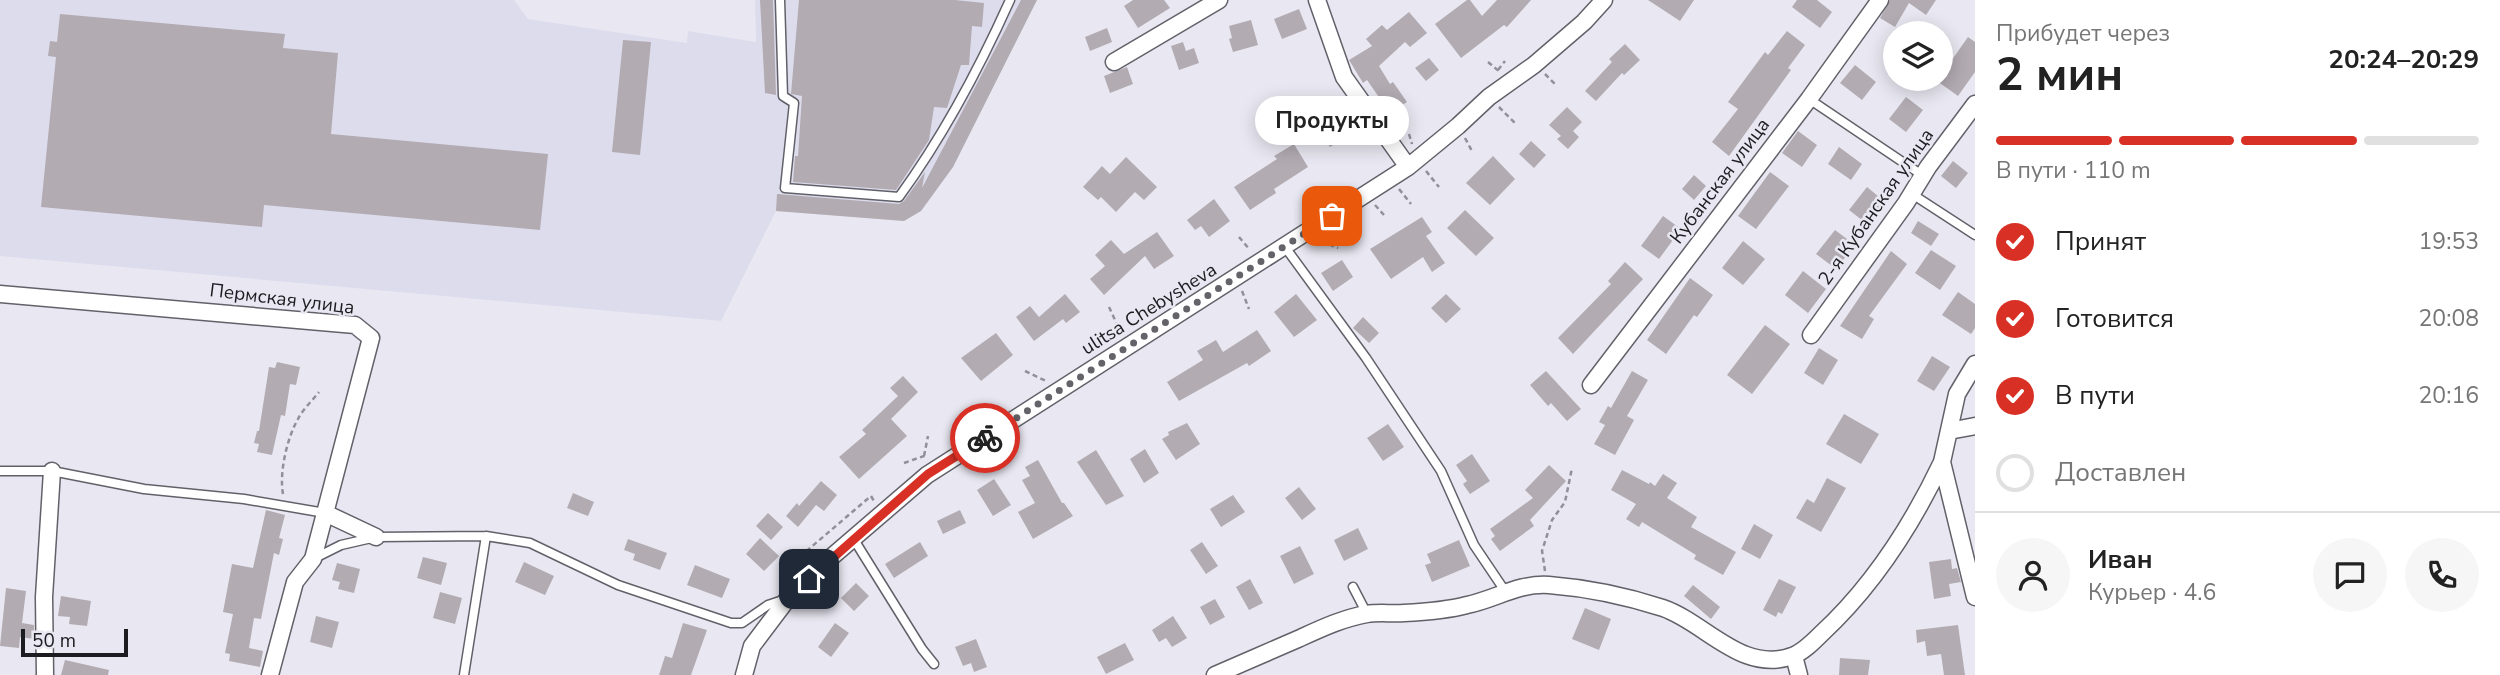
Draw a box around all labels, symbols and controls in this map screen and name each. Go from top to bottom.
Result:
text: Прибудет через [1996,18,2170,49]
map controls [1883,21,1953,91]
button: layers [1883,21,1953,91]
text: 20:24–20:29 [2328,42,2479,77]
text: 2 мин [1996,43,2123,106]
callout: Продукты [1255,97,1409,146]
text: Продукты [1275,105,1389,136]
street label: Кубанская улица [1664,113,1776,249]
street label: 2-я Кубанская улица [1812,123,1940,291]
text: В пути · 110 m [1996,155,2151,186]
pin [1302,186,1362,246]
icon: bag [1313,197,1351,235]
icon: check [1996,223,2034,261]
text: Принят [2055,224,2146,259]
text: 19:53 [2419,226,2479,257]
street label: ulitsa Chebysheva [1076,257,1222,361]
street label: Пермская улица [208,277,356,321]
icon: check [1996,300,2034,338]
text: Готовится [2055,301,2174,336]
text: 20:08 [2419,303,2479,334]
icon: check [1996,377,2034,415]
text: В пути [2055,378,2135,413]
text: 20:16 [2419,380,2479,411]
courier [950,403,1020,473]
icon: bike [966,419,1004,457]
text: Доставлен [2055,455,2186,490]
button: person [1996,538,2070,612]
button: chat [2313,538,2387,612]
button: phone [2405,538,2479,612]
text: Иван [2088,542,2153,577]
pin [779,549,839,609]
icon: home [790,560,828,598]
text: Курьер · 4.6 [2088,577,2216,608]
scale bar [21,626,128,658]
text: 50 m [32,628,76,654]

